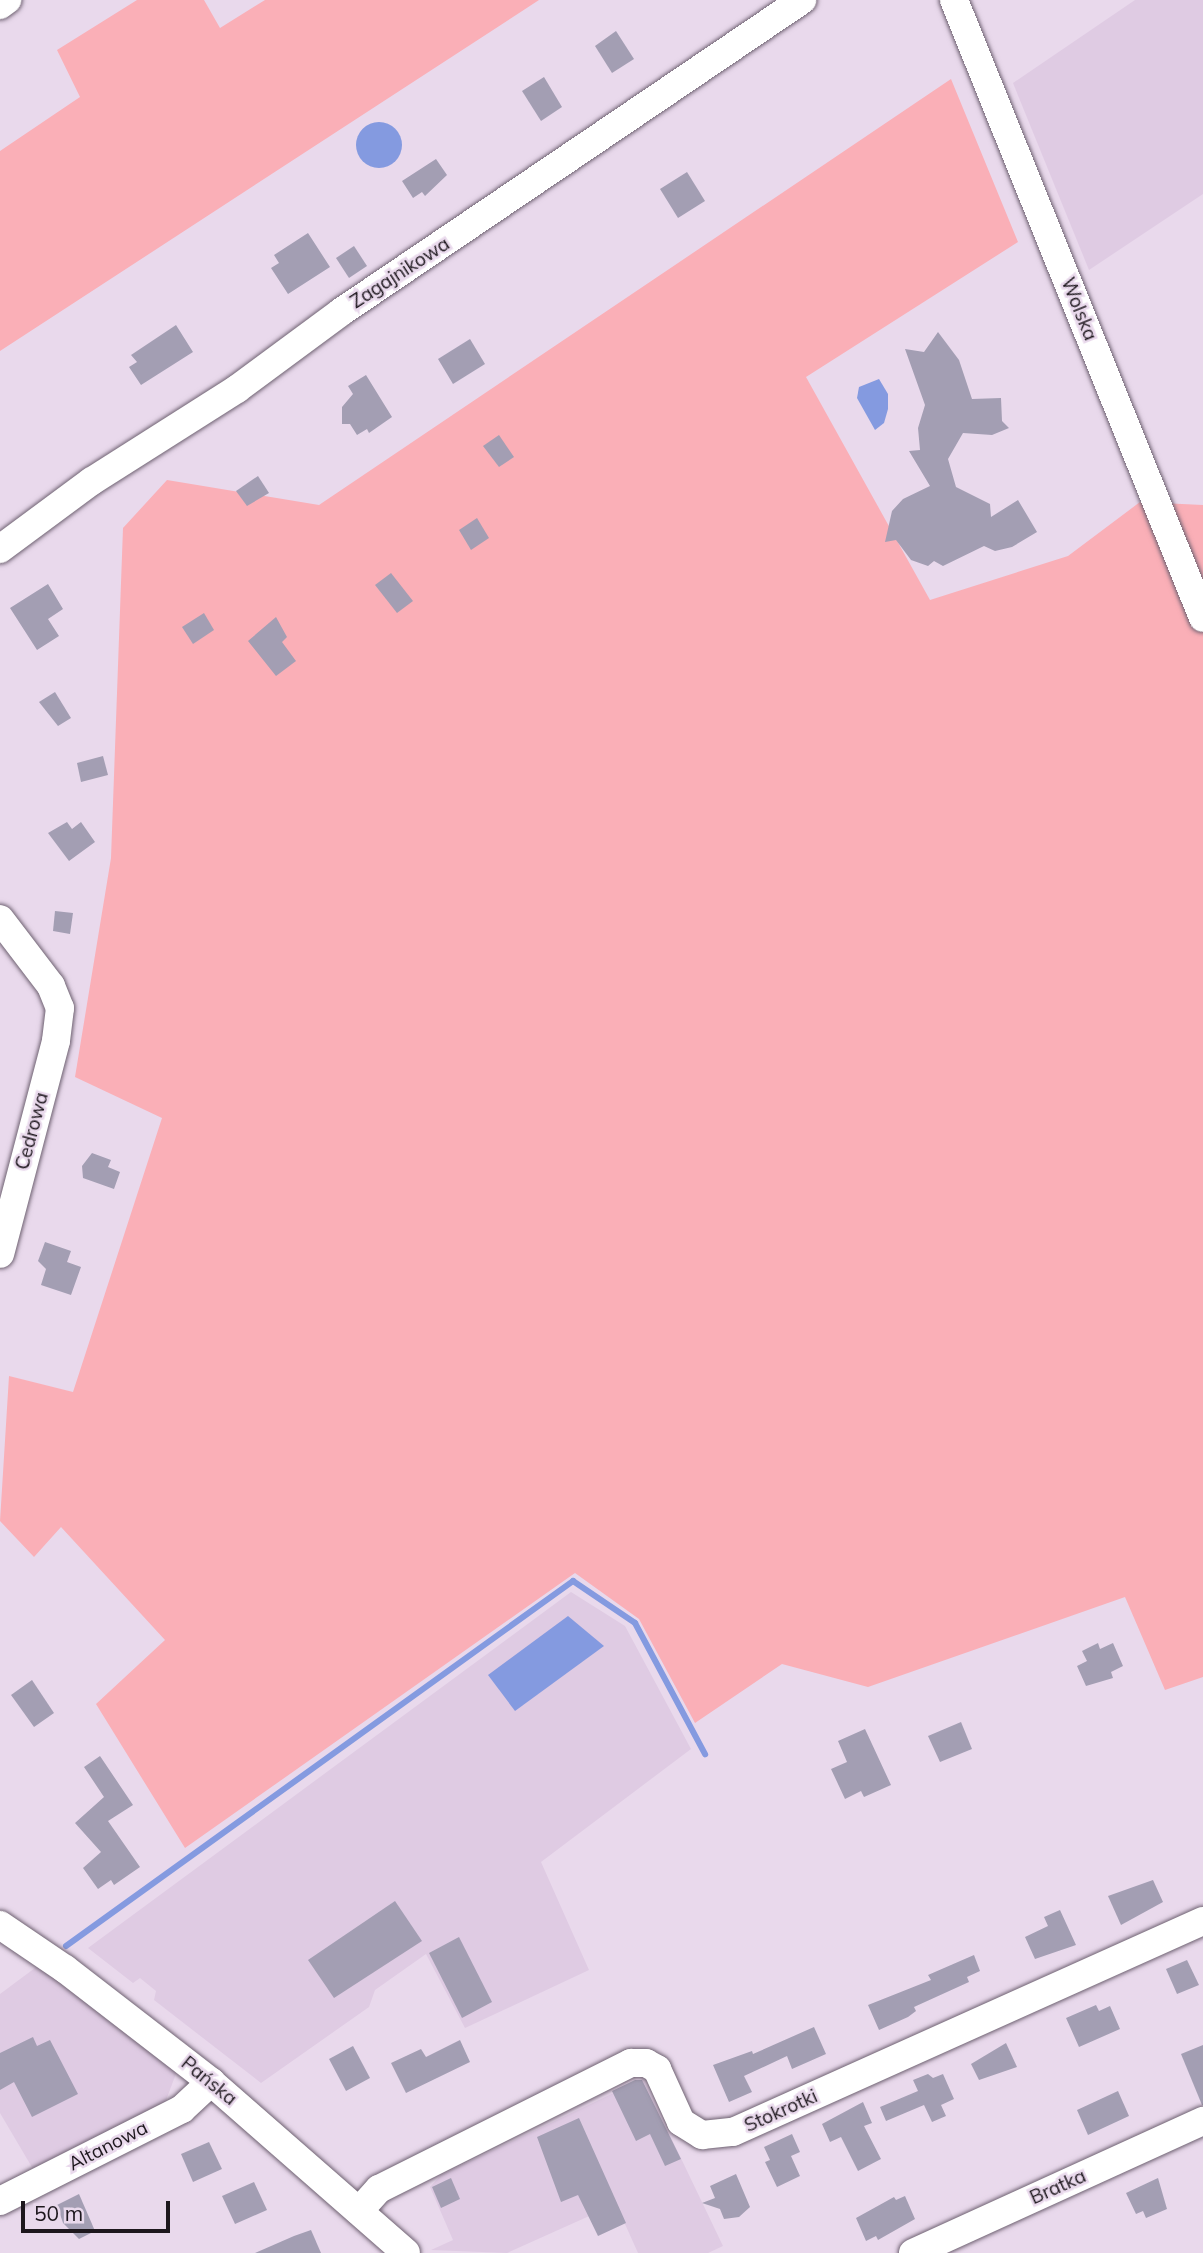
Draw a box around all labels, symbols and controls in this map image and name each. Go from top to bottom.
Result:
street label: Zagajnikowa [346,233,454,313]
street label: Wolska [1056,274,1102,344]
street label: Cedrowa [11,1090,53,1172]
street label: Pańska [177,2052,241,2110]
street label: Stokrotki [741,2085,821,2137]
street label: Altanowa [64,2116,152,2176]
street label: Bratka [1026,2165,1090,2209]
scale bar [24,2186,173,2230]
text: 50 m [34,2200,83,2226]

